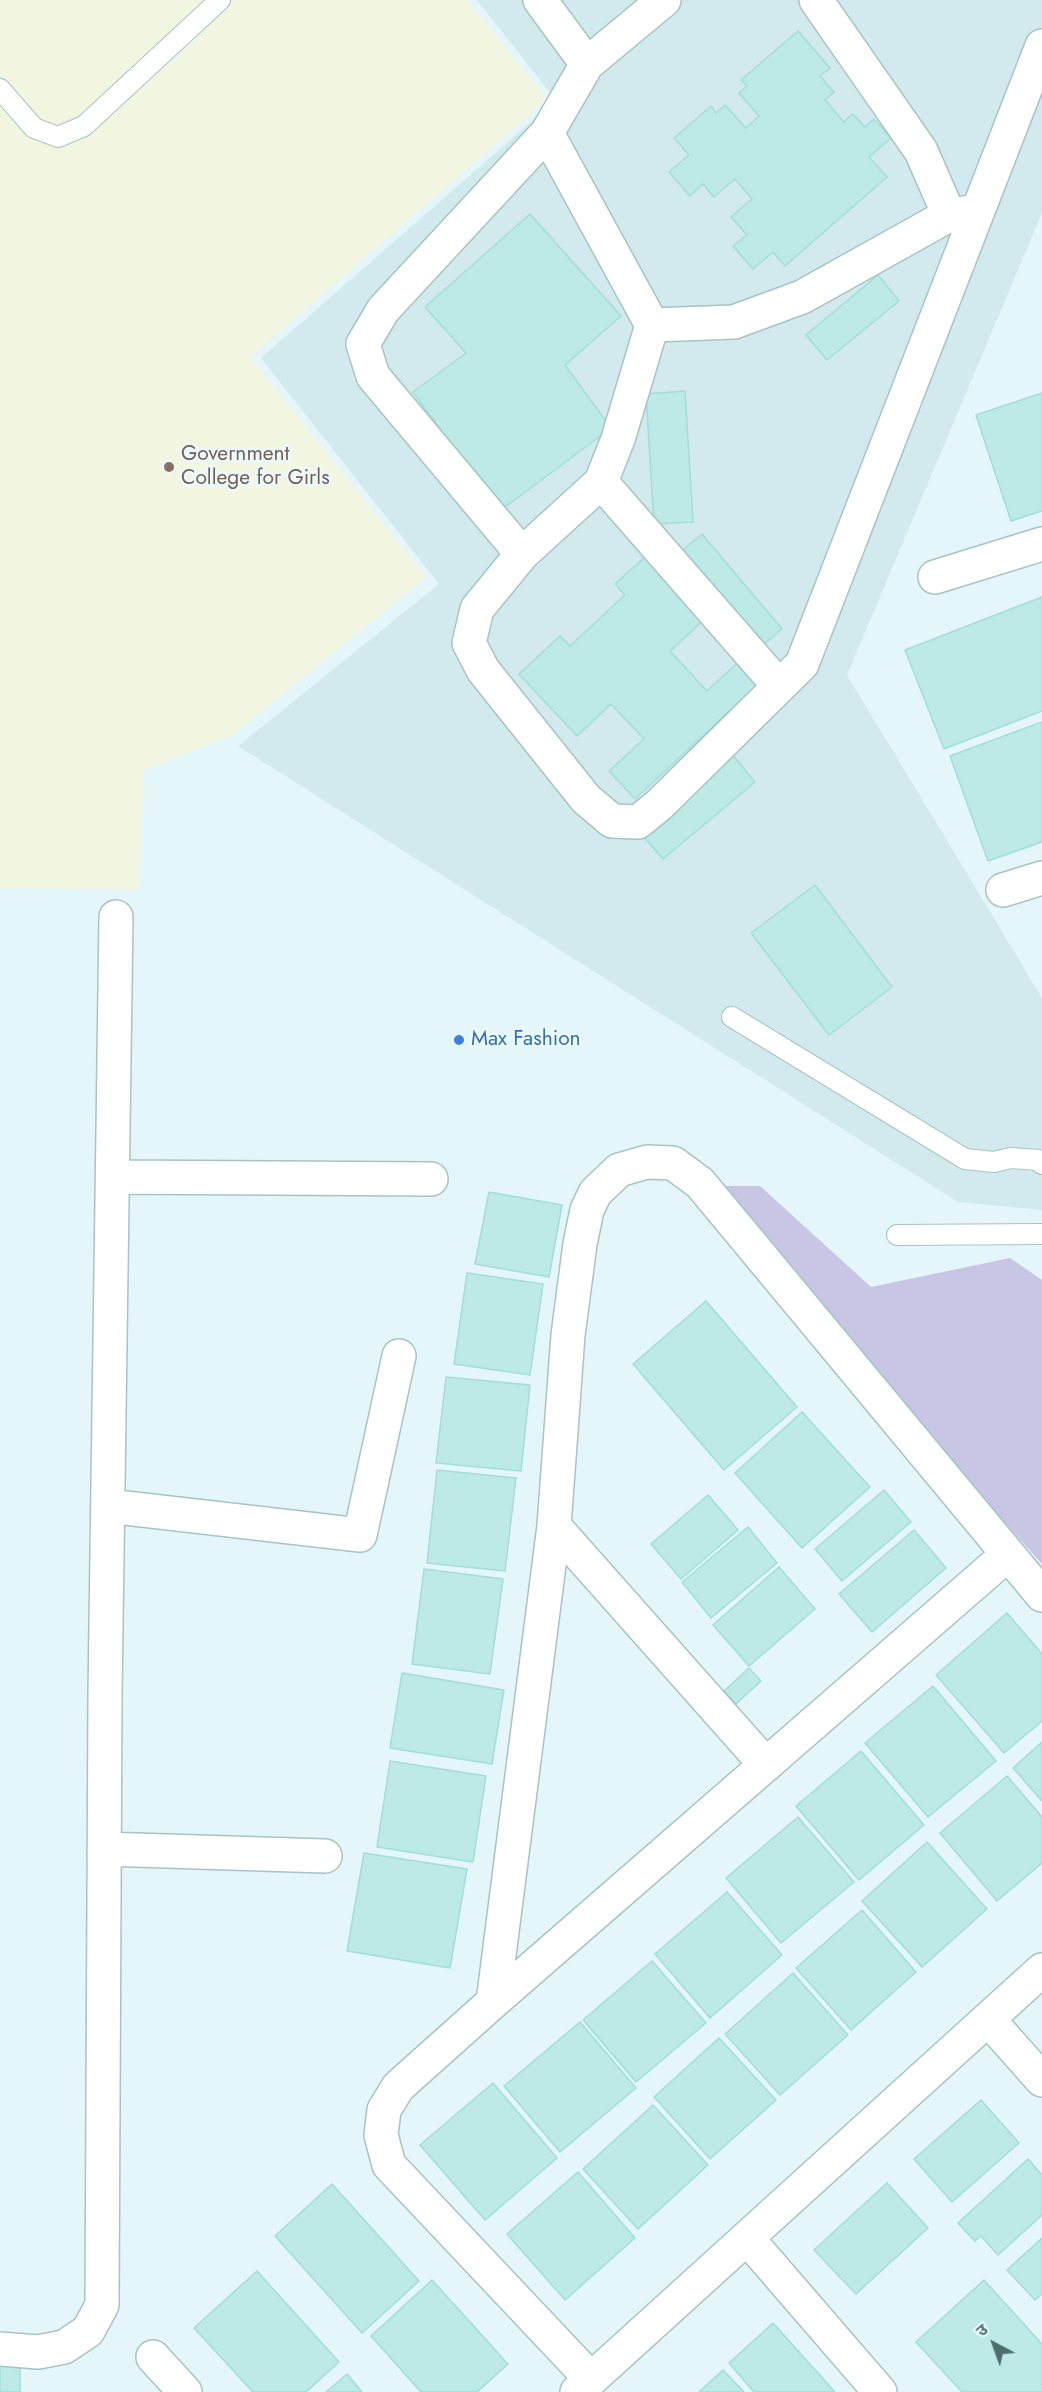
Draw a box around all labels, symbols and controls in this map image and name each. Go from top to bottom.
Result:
place label: Government College for Girls [181,442,330,492]
marker: Government College for Girls [162,460,176,474]
place label: Max Fashion [471,1027,581,1053]
marker: Max Fashion [452,1033,466,1047]
north arrow [964,2314,1024,2374]
text: उ [971,2318,993,2342]

